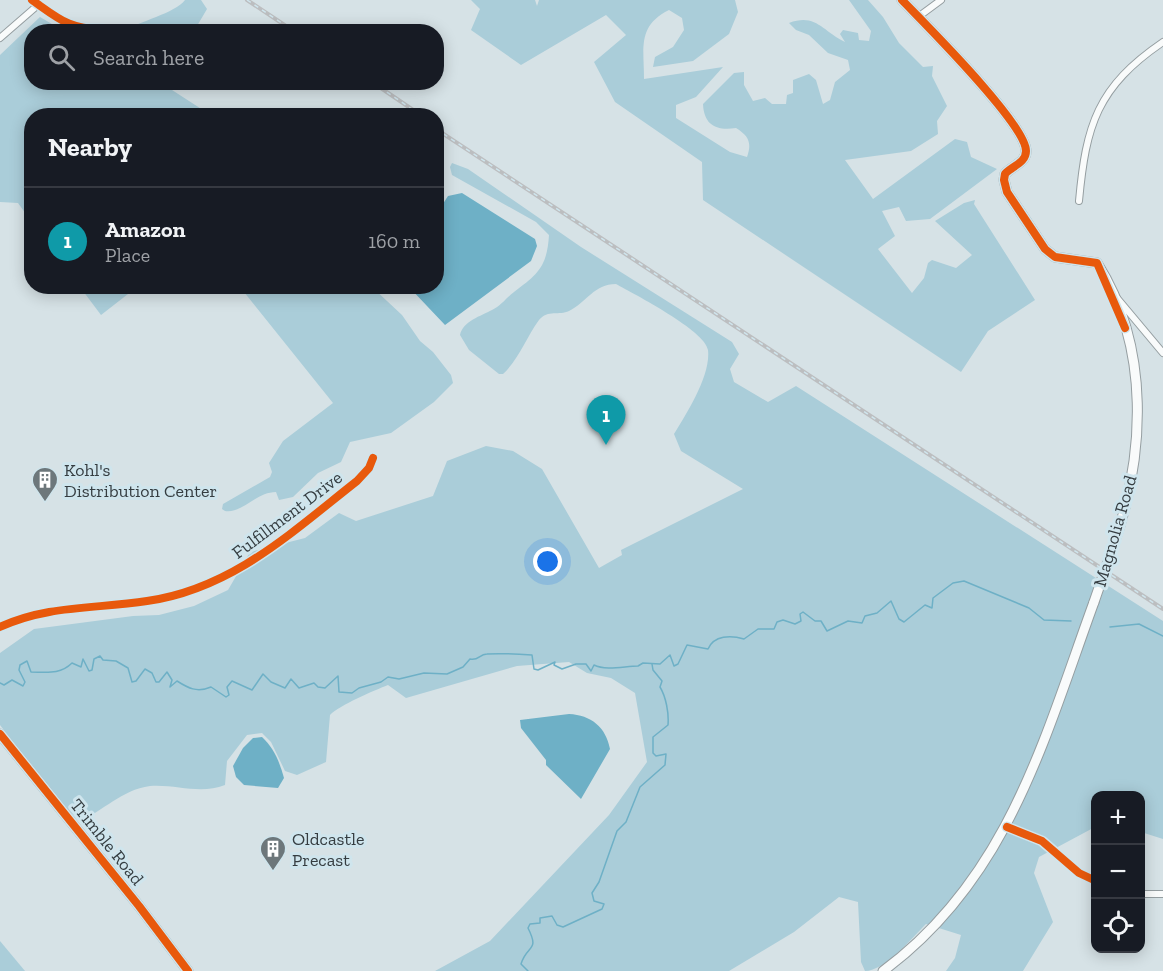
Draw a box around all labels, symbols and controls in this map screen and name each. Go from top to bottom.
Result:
search box [24,24,444,90]
icon: search [45,41,78,74]
text: Search here [93,44,204,71]
text: Nearby [48,131,132,163]
text: Amazon [105,216,186,243]
text: 1 [63,229,72,253]
text: 160 m [368,229,420,253]
text: Place [105,243,150,267]
pin: 1 [586,396,626,445]
place label: Kohl's Distribution Center [64,459,217,502]
building icon: Kohl's Distribution Center [30,465,60,503]
street label: Fulfillment Drive [228,466,346,564]
street label: Magnolia Road [1089,473,1141,589]
your location [533,547,562,576]
map controls [1091,791,1145,953]
button: + [1091,791,1145,845]
street label: Trimble Road [66,794,149,890]
place label: Oldcastle Precast [292,828,364,871]
building icon: Oldcastle Precast [258,834,288,872]
button: − [1091,845,1145,899]
button: locate [1091,899,1145,953]

